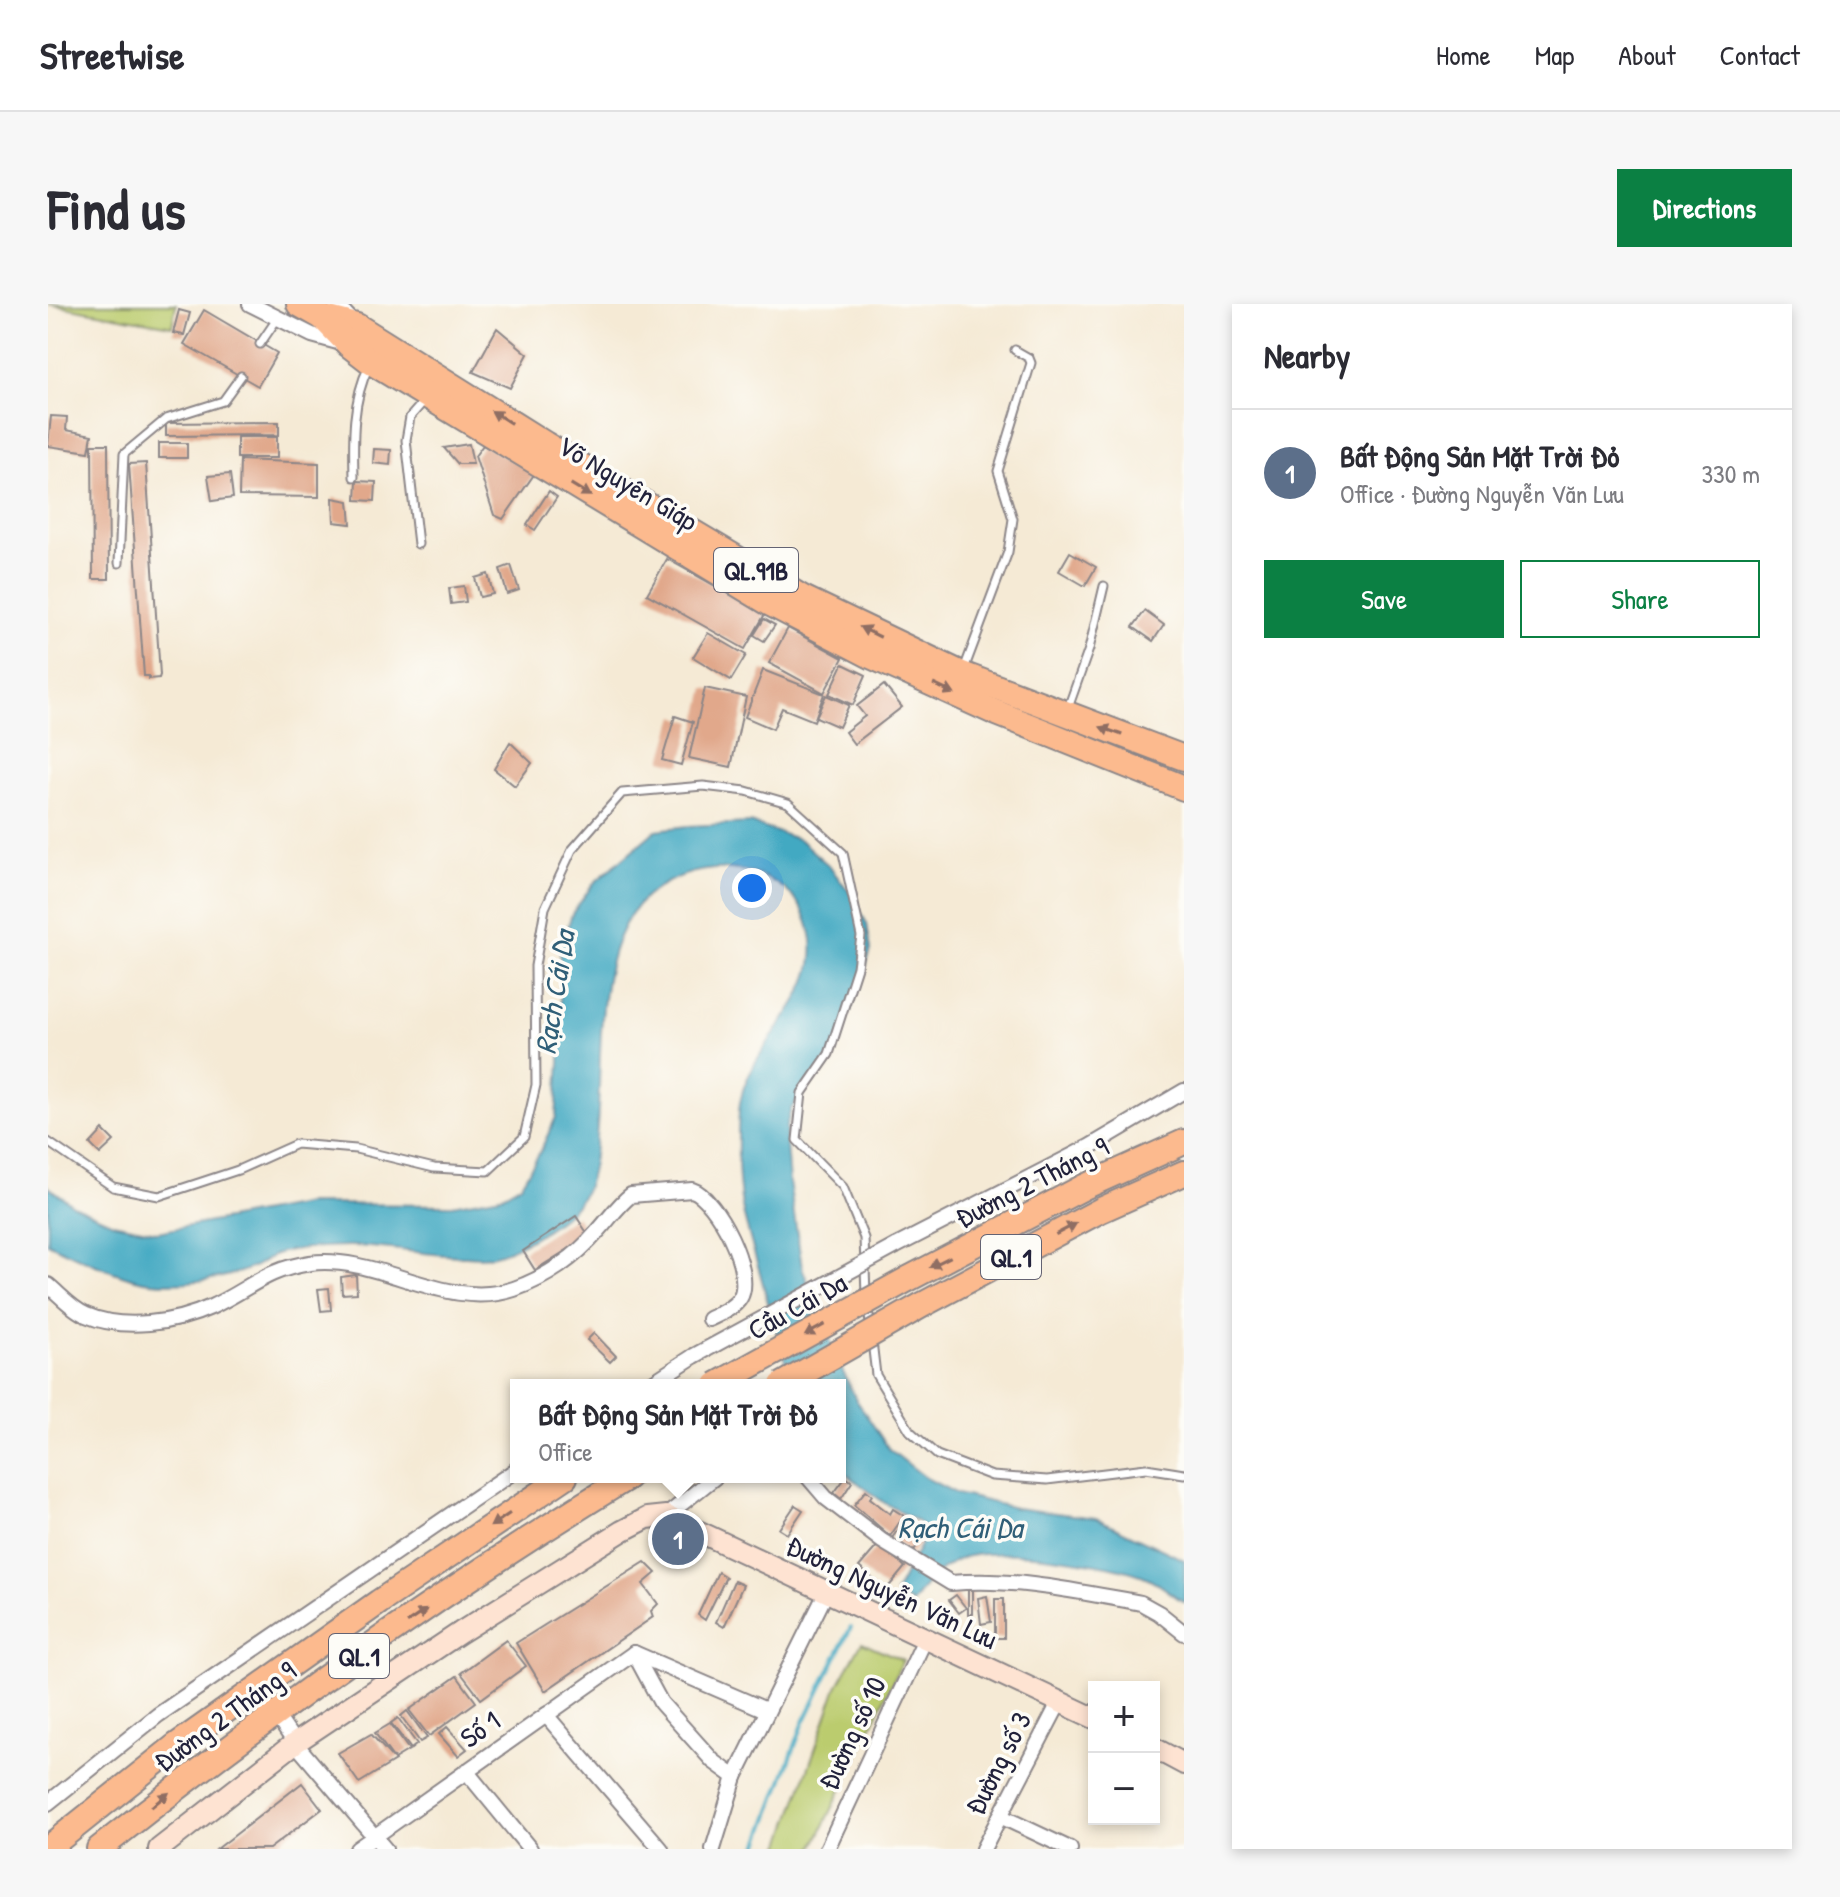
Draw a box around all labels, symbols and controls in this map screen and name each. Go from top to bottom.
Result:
text: Streetwise [40,29,184,81]
text: Home [1436,36,1491,74]
text: Map [1535,36,1574,74]
text: About [1618,36,1676,74]
text: Contact [1720,36,1800,74]
button: Directions [1617,169,1792,247]
text: Find us [48,171,186,246]
text: Nearby [1264,333,1350,379]
one-way arrow [490,410,512,424]
street label: Võ Nguyên Giáp [551,426,705,540]
text: Bất Động Sản Mặt Trời Đỏ [1340,436,1619,476]
text: 1 [1285,456,1295,491]
text: 330 m [1701,456,1760,491]
text: Office · Đường Nguyễn Văn Lưu [1340,476,1624,511]
one-way arrow [570,483,592,497]
road number: QL.91B [714,548,798,592]
button: Save [1264,560,1504,638]
button: Share [1520,560,1760,638]
one-way arrow [859,625,882,639]
one-way arrow [933,682,956,696]
one-way arrow [1099,724,1123,736]
your location [732,868,772,908]
water label: Rạch Cái Da [525,924,584,1057]
street label: Đường 2 Tháng 9 [949,1127,1115,1237]
one-way arrow [1054,1222,1077,1235]
road number: QL.1 [981,1235,1041,1279]
one-way arrow [929,1255,952,1268]
street label: Cầu Cái Da [741,1263,853,1349]
one-way arrow [804,1323,826,1337]
popup [510,1379,846,1483]
text: Bất Động Sản Mặt Trời Đỏ [538,1394,818,1434]
text: Office [538,1434,593,1469]
water label: Rạch Cái Da [898,1507,1025,1547]
pin: 1 [652,1509,704,1569]
one-way arrow [489,1512,511,1527]
street label: Đường Nguyễn Văn Lưu [780,1526,1004,1658]
one-way arrow [406,1609,427,1624]
road number: QL.1 [329,1634,389,1678]
street label: Đường 2 Tháng 9 [146,1652,304,1780]
street label: Đường số 10 [809,1670,895,1796]
map controls [1088,1681,1160,1825]
button: + [1088,1681,1160,1753]
street label: Số 1 [452,1702,508,1756]
street label: Đường số 3 [956,1705,1040,1821]
button: − [1088,1753,1160,1825]
one-way arrow [150,1793,170,1809]

